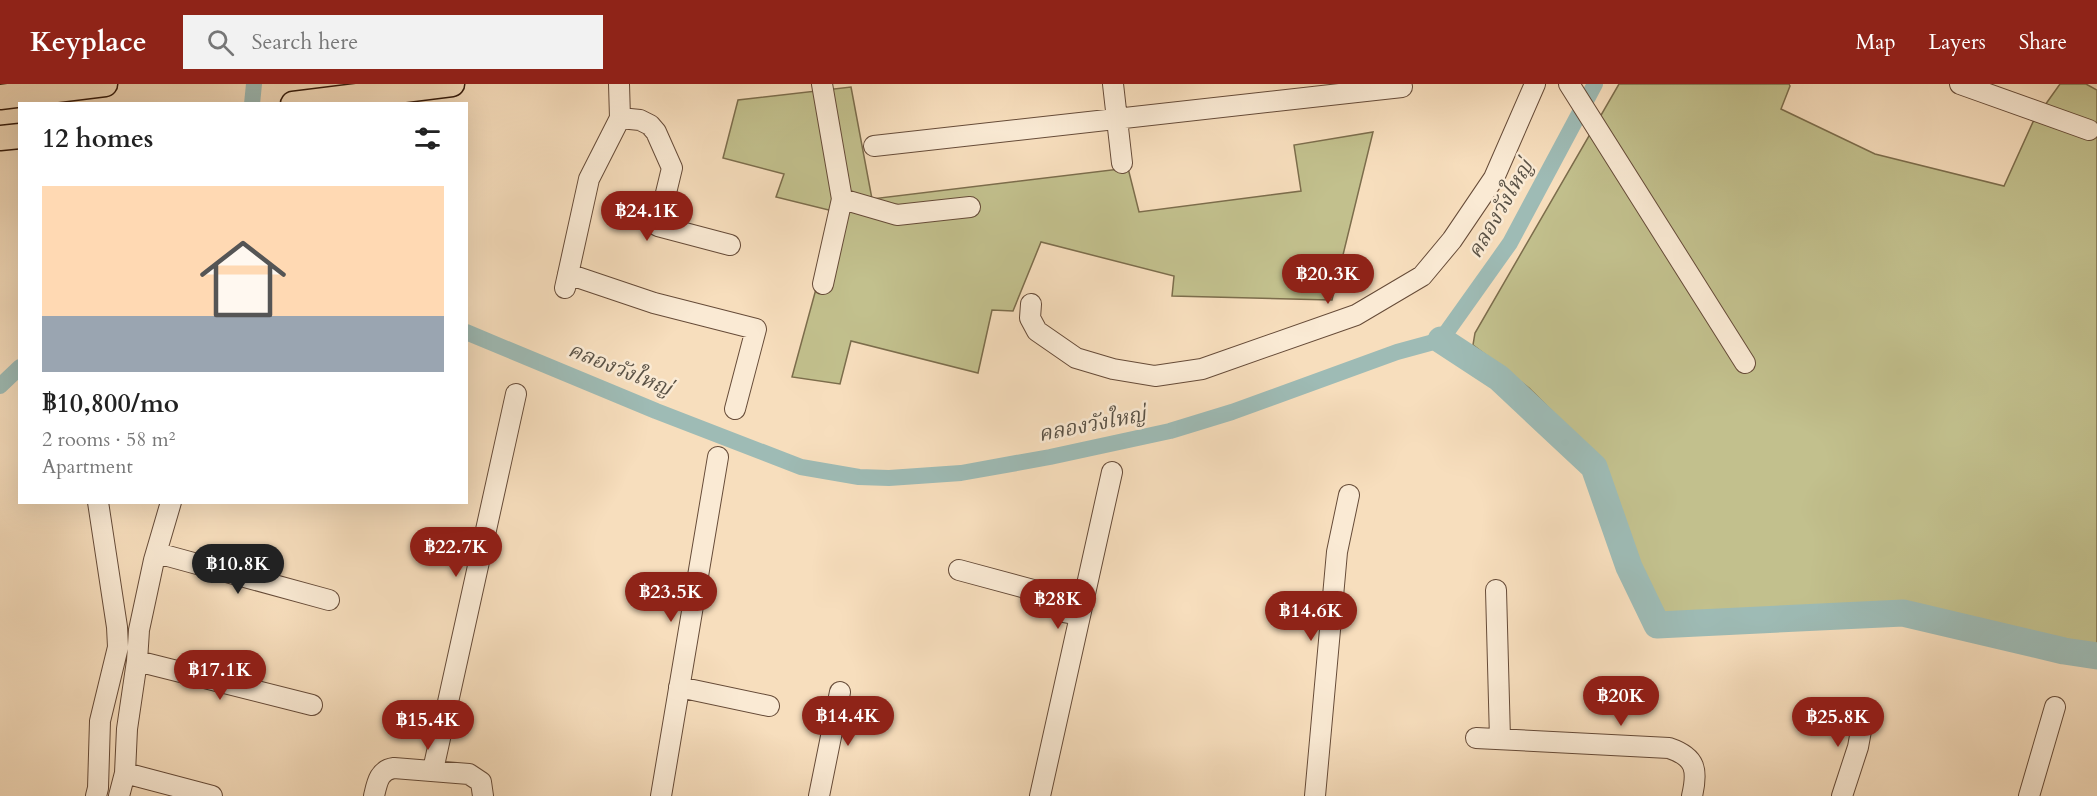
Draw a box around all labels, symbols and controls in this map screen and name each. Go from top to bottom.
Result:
search box [183,15,603,69]
text: Keyplace [30,23,147,61]
icon: search [204,26,237,59]
text: Search here [252,27,358,57]
text: Map [1856,28,1896,57]
text: Layers [1929,28,1986,57]
text: Share [2019,28,2067,57]
text: 12 homes [42,121,153,156]
icon: filters [411,122,444,155]
water label: คลองวังใหญ่ [1460,152,1542,264]
pin: ฿24.1K [598,191,696,242]
text: ฿24.1K [615,197,679,224]
icon: home [189,225,297,333]
pin: ฿20.3K [1279,254,1377,305]
text: ฿20.3K [1296,260,1360,287]
water label: คลองวังใหญ่ [564,335,679,404]
text: ฿10,800/mo [42,386,179,421]
water label: คลองวังใหญ่ [1036,398,1151,449]
text: 2 rooms · 58 m² [42,426,175,453]
text: Apartment [42,453,133,480]
pin: ฿22.7K [407,527,505,578]
text: ฿22.7K [424,533,488,560]
pin: ฿10.8K [189,544,287,595]
text: ฿10.8K [206,550,270,577]
pin: ฿23.5K [622,572,720,623]
text: ฿23.5K [639,578,703,605]
pin: ฿28K [1022,579,1094,630]
text: ฿28K [1034,585,1082,612]
pin: ฿14.6K [1262,591,1360,642]
text: ฿14.6K [1279,597,1343,624]
pin: ฿17.1K [171,650,269,701]
text: ฿17.1K [188,656,252,683]
pin: ฿20K [1585,676,1657,727]
text: ฿20K [1597,682,1645,709]
pin: ฿14.4K [799,696,897,747]
pin: ฿25.8K [1789,697,1887,748]
pin: ฿15.4K [379,700,477,751]
text: ฿14.4K [816,702,880,729]
text: ฿25.8K [1806,703,1870,730]
text: ฿15.4K [396,706,460,733]

